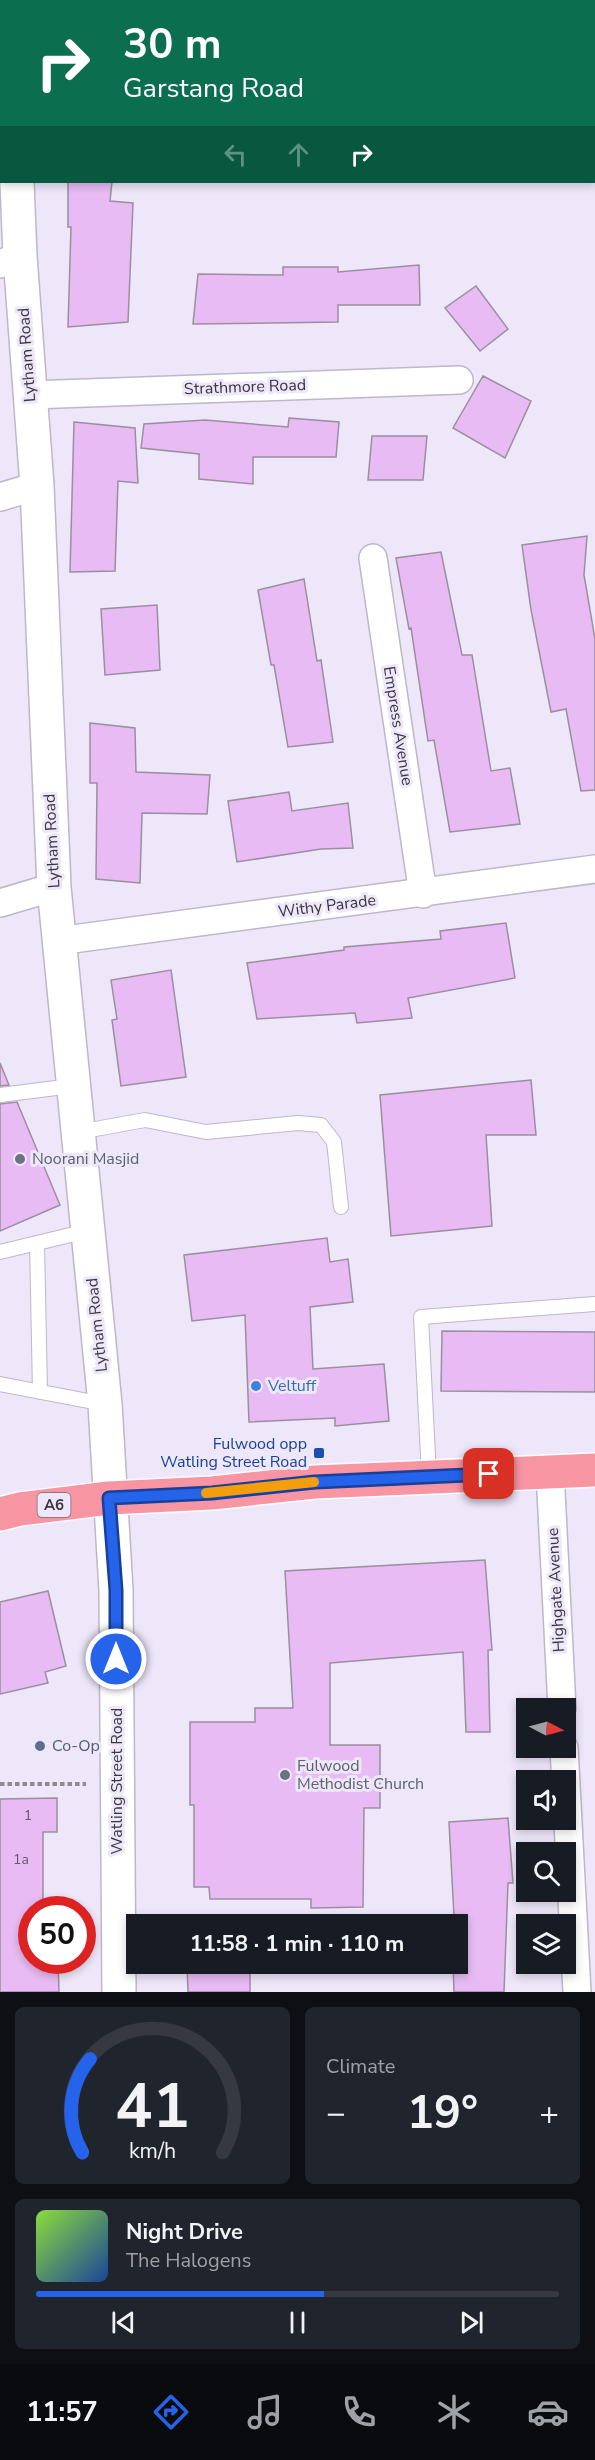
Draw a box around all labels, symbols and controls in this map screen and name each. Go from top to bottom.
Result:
text: 30 m [123,16,222,73]
icon: right [24,24,102,102]
text: Garstang Road [123,70,304,107]
icon: left [219,138,252,171]
icon: ahead [282,138,315,171]
icon: right [345,138,378,171]
street label: Lytham Road [13,307,41,403]
street label: Strathmore Road [184,374,306,400]
street label: Empress Avenue [378,665,418,787]
street label: Lytham Road [39,793,65,889]
street label: Withy Parade [277,889,377,923]
place label: Noorani Masjid [32,1148,139,1170]
marker: Noorani Masjid [13,1152,27,1166]
street label: Lytham Road [81,1277,113,1373]
place label: Veltuff [267,1375,317,1397]
marker: Veltuff [249,1379,263,1393]
place label: Fulwood opp Watling Street Road [160,1433,307,1473]
marker: Fulwood opp Watling Street Road [312,1446,326,1460]
pin [463,1448,514,1499]
icon: arrive [472,1457,505,1490]
road number: A6 [38,1493,70,1517]
street label: Highgate Avenue [542,1527,570,1653]
position arrow [84,1627,148,1691]
north arrow [516,1698,576,1758]
map controls [516,1698,576,1974]
street label: Watling Street Road [106,1708,128,1854]
place label: Co-Op [52,1735,100,1757]
marker: Co-Op [33,1739,47,1753]
place label: Fulwood Methodist Church [297,1755,424,1795]
marker: Fulwood Methodist Church [278,1768,292,1782]
button: sound [516,1770,576,1830]
house number: 1 [24,1806,32,1825]
button: search [516,1842,576,1902]
house number: 1a [13,1850,29,1869]
speed limit sign: 50 [18,1896,96,1974]
button: layers [516,1914,576,1974]
text: 11:58 · 1 min · 110 m [190,1929,404,1959]
text: Climate [326,2053,395,2080]
text: 41 [115,2064,190,2149]
text: 19° [407,2083,478,2144]
text: − [326,2091,346,2136]
text: + [539,2091,559,2136]
text: km/h [129,2136,176,2166]
text: Night Drive [126,2217,243,2247]
text: The Halogens [126,2247,251,2274]
icon: previous [107,2306,140,2339]
icon: pause [281,2306,314,2339]
icon: next [455,2306,488,2339]
icon: directions [150,2391,192,2433]
icon: music [244,2391,286,2433]
icon: phone [338,2391,380,2433]
icon: climate [433,2391,475,2433]
icon: car [527,2391,569,2433]
text: 11:57 [26,2394,98,2431]

